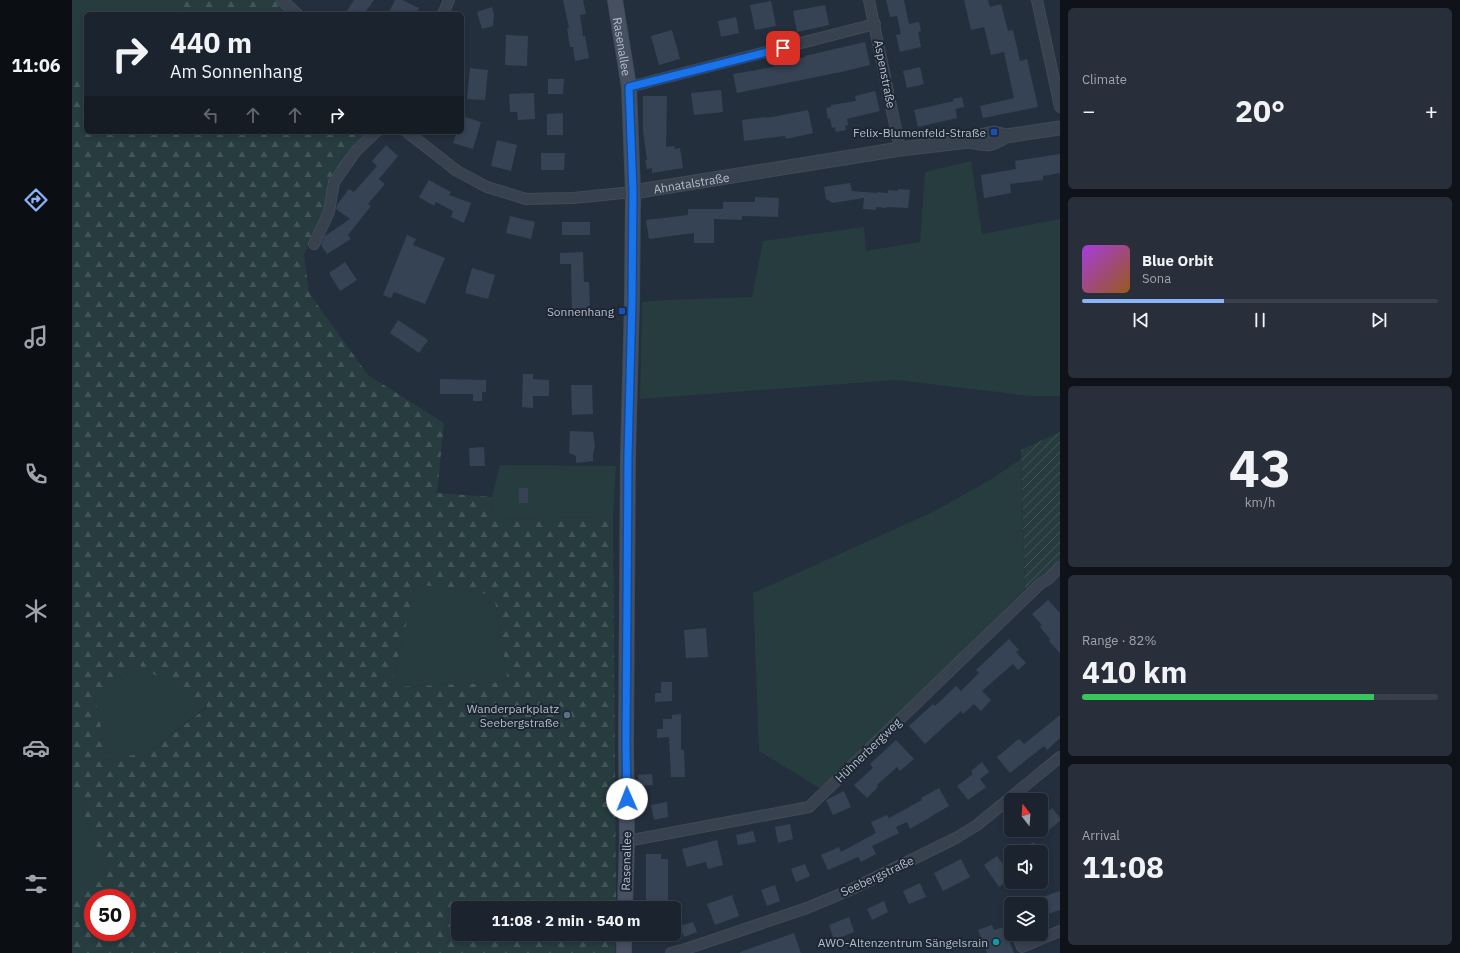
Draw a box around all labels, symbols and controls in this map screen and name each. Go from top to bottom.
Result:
street label: Rasenallee [610,16,635,77]
text: 440 m [170,24,252,61]
icon: right [104,28,156,80]
pin [766,31,800,65]
icon: arrive [772,37,794,59]
street label: Aspenstraße [871,39,899,110]
text: 11:06 [11,54,61,77]
text: Am Sonnenhang [170,60,302,83]
text: Climate [1082,71,1127,88]
text: 20° [1235,91,1285,130]
text: − [1082,96,1095,125]
text: + [1425,96,1438,125]
icon: left [200,104,222,126]
icon: ahead [242,104,264,126]
icon: ahead [284,104,306,126]
icon: right [326,104,348,126]
place label: Felix-Blumenfeld-Straße [853,125,986,140]
marker: Felix-Blumenfeld-Straße [989,127,999,137]
street label: Ahnatalstraße [652,169,731,196]
icon: directions [22,186,50,214]
text: Blue Orbit [1142,251,1213,270]
text: Sona [1142,270,1171,287]
place label: Sonnenhang [547,304,615,319]
marker: Sonnenhang [617,306,627,316]
icon: previous [1130,309,1152,331]
icon: pause [1249,309,1271,331]
icon: next [1368,309,1390,331]
icon: music [22,323,50,351]
text: 43 [1229,434,1291,501]
icon: phone [22,460,50,488]
text: km/h [1245,494,1275,511]
icon: climate [22,597,50,625]
text: Range · 82% [1082,632,1156,649]
text: 410 km [1082,652,1187,691]
place label: Wanderparkplatz Seebergstraße [467,701,559,730]
marker: Wanderparkplatz Seebergstraße [562,710,572,720]
street label: Hühnerbergweg [832,714,905,785]
icon: car [22,734,50,762]
position arrow [606,778,648,820]
north arrow [1004,793,1048,837]
map controls [1004,793,1048,941]
text: Arrival [1082,827,1120,844]
street label: Rasenallee [618,831,634,891]
button: sound [1004,845,1048,889]
text: 11:08 [1082,847,1164,886]
street label: Seebergstraße [838,852,916,900]
icon: filters [22,870,50,898]
speed limit sign: 50 [84,889,136,941]
button: layers [1004,897,1048,941]
text: 11:08 · 2 min · 540 m [492,911,640,930]
place label: AWO-Altenzentrum Sängelsrain [818,935,988,950]
marker: AWO-Altenzentrum Sängelsrain [991,937,1001,947]

